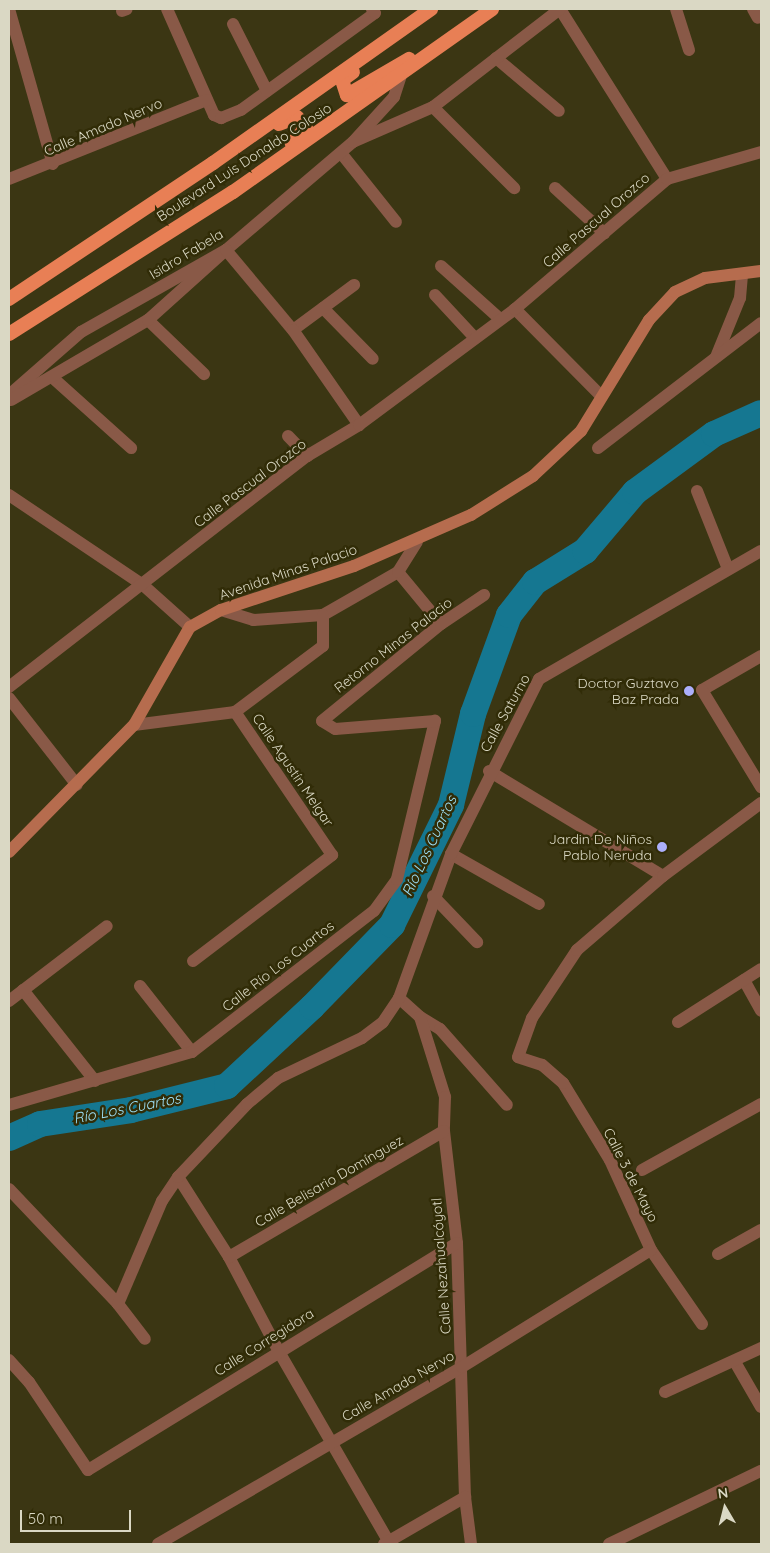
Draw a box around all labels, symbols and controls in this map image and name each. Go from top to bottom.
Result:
street label: Calle Amado Nervo [41,95,165,159]
street label: Boulevard Luis Donaldo Colosio [154,99,334,225]
street label: Calle Pascual Orozco [539,169,653,271]
street label: Isidro Fabela [146,225,226,283]
street label: Calle Pascual Orozco [191,435,309,531]
street label: Avenida Minas Palacio [217,541,359,603]
street label: Retorno Minas Palacio [331,594,455,696]
street label: Calle Saturno [477,671,533,755]
place label: Doctor Guztavo Baz Prada [578,675,679,708]
marker: Doctor Guztavo Baz Prada [683,685,695,697]
street label: Calle Agustín Melgar [249,710,337,830]
water label: Río Los Cuartos [398,793,460,899]
place label: Jardin De Niños Pablo Neruda [549,831,652,864]
marker: Jardin De Niños Pablo Neruda [656,841,668,853]
street label: Calle Río Los Cuartos [219,917,337,1015]
water label: Río Los Cuartos [72,1089,182,1127]
street label: Calle 3 de Mayo [600,1125,662,1225]
street label: Calle Belisario Domínguez [252,1132,406,1230]
street label: Calle Nezahualcóyotl [428,1197,454,1335]
street label: Calle Corregidora [211,1305,317,1379]
street label: Calle Amado Nervo [339,1347,457,1425]
north arrow [700,1483,750,1533]
text: N [717,1484,729,1503]
scale bar [22,1500,134,1532]
text: 50 m [28,1509,63,1528]

